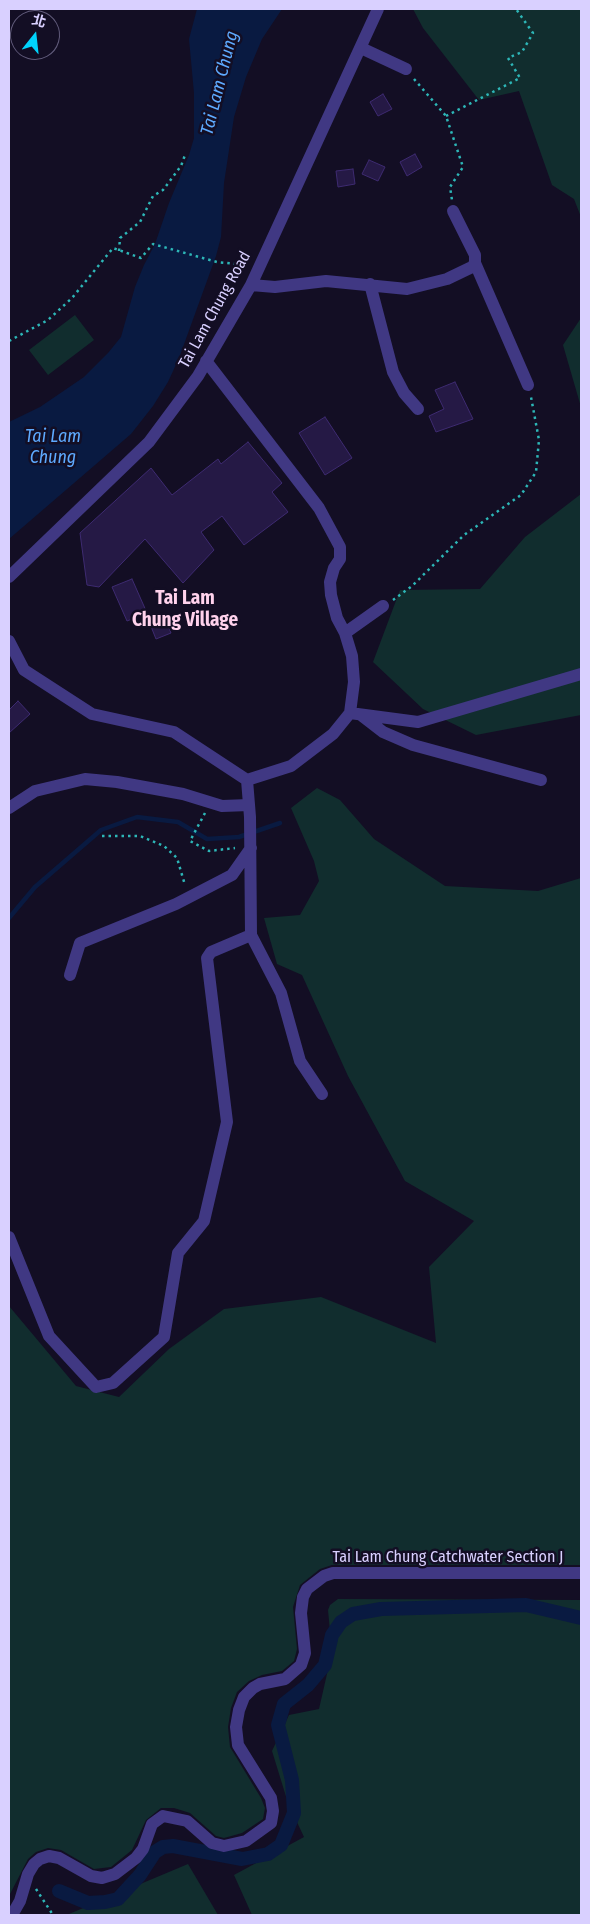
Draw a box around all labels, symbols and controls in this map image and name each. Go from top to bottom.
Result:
north arrow [10,10,60,60]
text: 北 [30,11,48,31]
water label: Tai Lam Chung [197,29,243,137]
street label: Tai Lam Chung Road [175,248,255,372]
water label: Tai Lam Chung [25,426,81,468]
district label: Tai Lam Chung Village [132,588,238,632]
street label: Tai Lam Chung Catchwater Section J [333,1548,563,1568]

